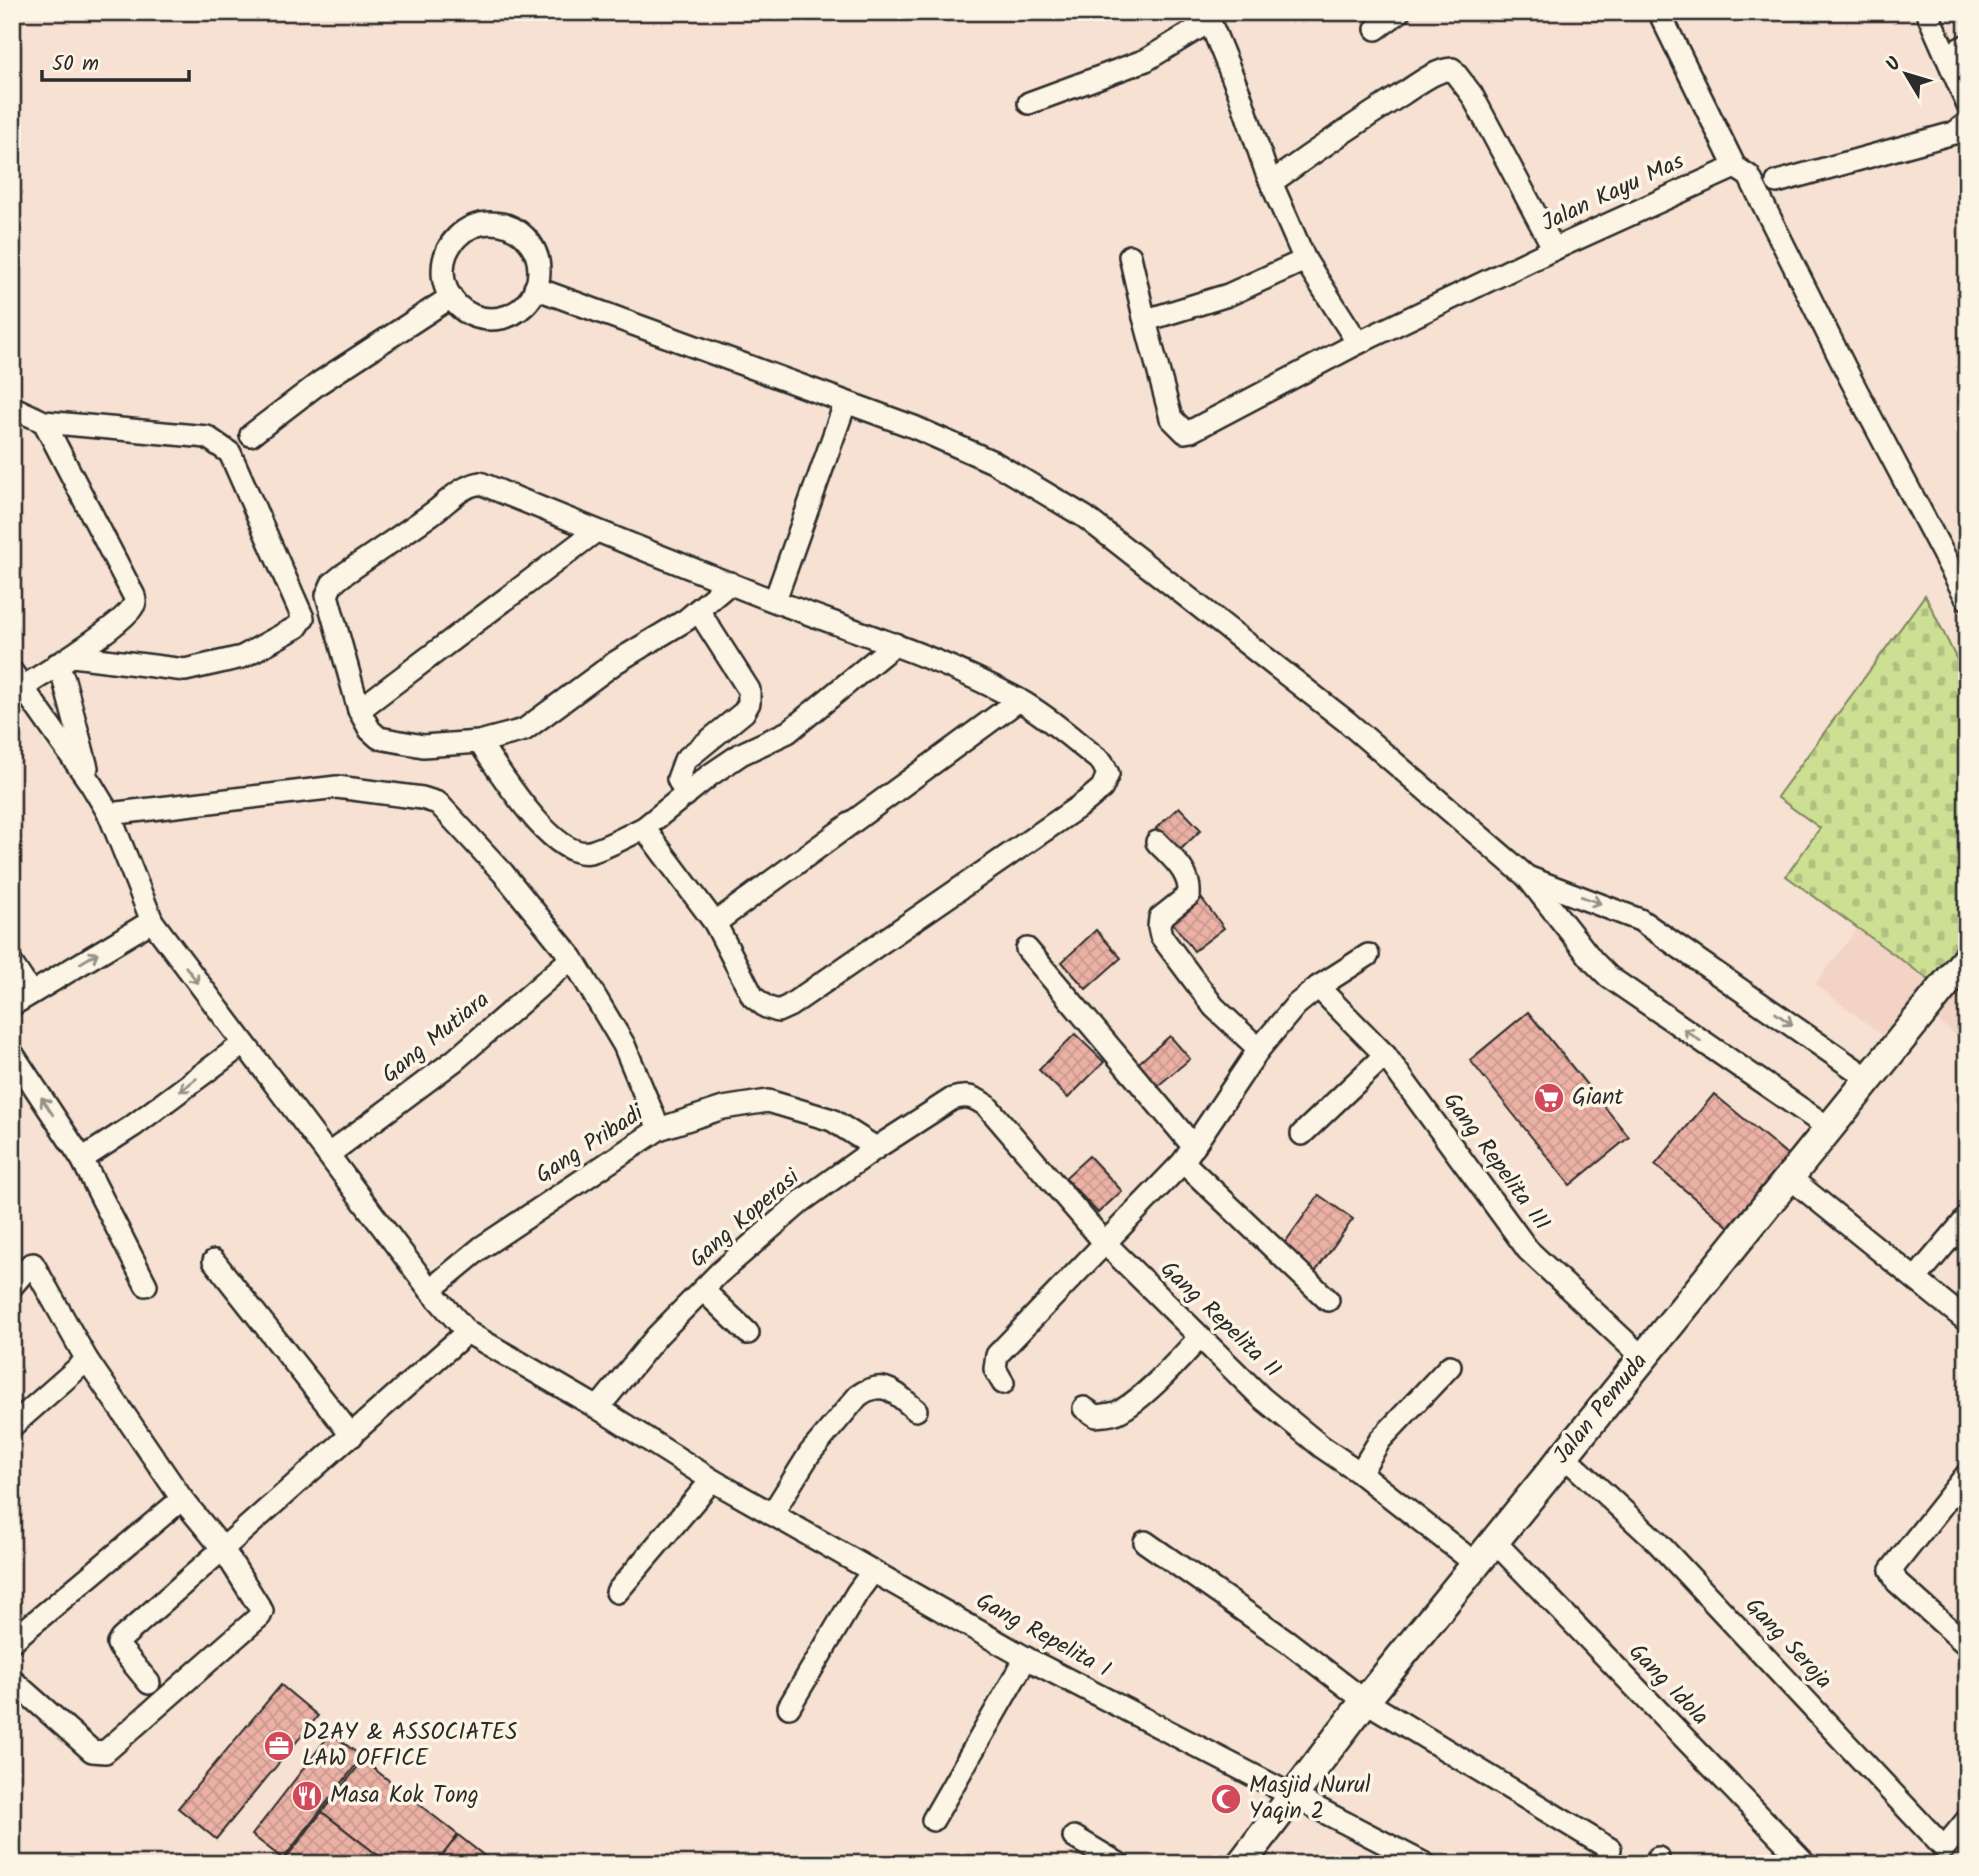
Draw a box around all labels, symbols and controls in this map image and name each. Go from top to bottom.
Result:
scale bar [42,38,189,82]
north arrow [1870,38,1940,108]
text: 50 m [52,48,99,81]
text: U [1879,51,1910,78]
street label: Jalan Kayu Mas [1536,144,1690,242]
one-way arrow [1580,895,1602,907]
one-way arrow [79,951,99,965]
one-way arrow [185,966,200,984]
street label: Gang Mutiara [374,983,498,1093]
one-way arrow [1774,1012,1793,1026]
one-way arrow [1683,1027,1702,1042]
one-way arrow [179,1077,198,1092]
place label: Giant [1572,1080,1625,1116]
supermarket icon: Giant [1532,1081,1566,1115]
street label: Gang Repelita III [1433,1085,1559,1239]
street label: Gang Pribadi [529,1096,653,1193]
one-way arrow [40,1097,54,1116]
street label: Gang Koperasi [682,1160,809,1277]
street label: Gang Repelita II [1151,1253,1289,1387]
street label: Jalan Pemuda [1545,1346,1657,1472]
street label: Gang Repelita I [969,1584,1117,1688]
street label: Gang Seroja [1736,1590,1840,1698]
street label: Gang Idola [1619,1636,1717,1734]
place label: D2AY & ASSOCIATES LAW OFFICE [302,1715,517,1777]
office icon: D2AY & ASSOCIATES LAW OFFICE [262,1729,296,1763]
place label: Masjid Nurul Yaqin 2 [1249,1768,1371,1830]
place label: Masa Kok Tong [330,1778,479,1814]
restaurant icon: Masa Kok Tong [290,1779,324,1813]
mosque icon: Masjid Nurul Yaqin 2 [1209,1782,1243,1816]

